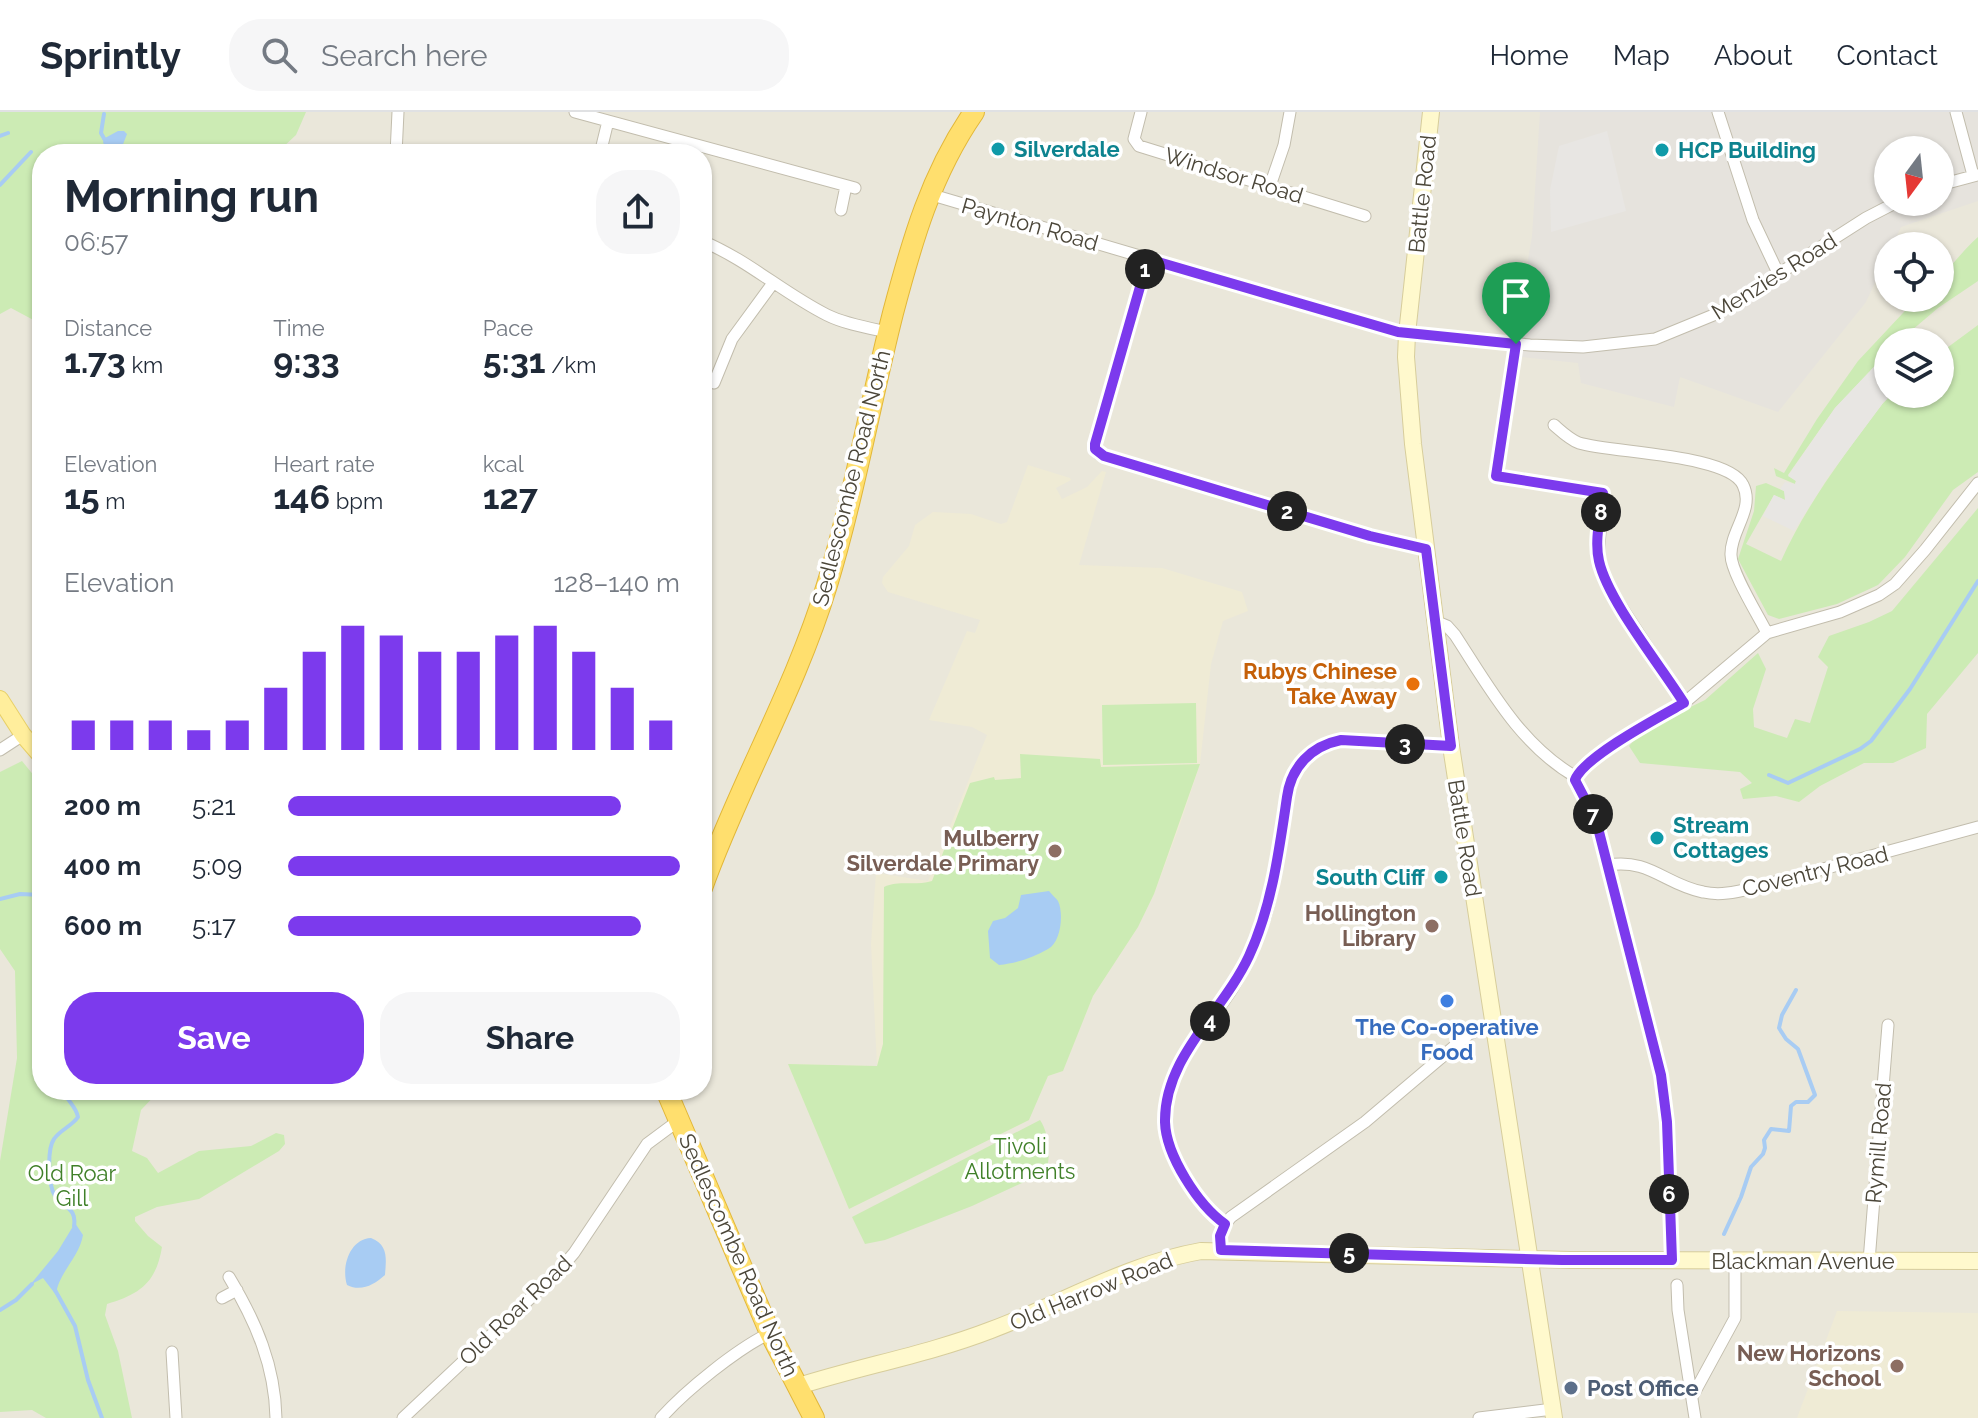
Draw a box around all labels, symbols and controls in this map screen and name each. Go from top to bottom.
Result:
search box [229,19,789,91]
text: Sprintly [40,33,181,78]
icon: search [257,33,301,77]
text: Search here [321,38,488,73]
text: Home [1489,39,1569,72]
text: Map [1613,39,1670,72]
text: About [1714,39,1793,72]
text: Contact [1837,39,1938,72]
street label: Battle Road [1403,134,1441,254]
place label: Silverdale [1014,136,1120,162]
north arrow [1874,136,1954,216]
map controls [1874,136,1954,408]
place label: HCP Building [1678,137,1816,163]
marker: Silverdale [989,140,1007,158]
marker: HCP Building [1653,141,1671,159]
street label: Windsor Road [1162,142,1306,208]
button: share [596,170,680,254]
text: Morning run [64,171,319,222]
street label: Paynton Road [958,192,1102,256]
text: 06:57 [64,227,128,257]
street label: Menzies Road [1707,227,1841,325]
button: locate [1874,232,1954,312]
pin: 1 [1125,249,1165,289]
text: 1 [1140,256,1150,282]
pin [1482,262,1550,344]
icon: arrive [1494,274,1538,318]
text: Distance [64,315,152,341]
text: Time [273,315,325,341]
text: Pace [483,315,533,341]
button: layers [1874,328,1954,408]
text: 1.73 [64,341,126,381]
text: 9:33 [273,341,340,381]
text: 5:31 [483,341,546,381]
street label: Sedlescombe Road North [807,347,895,609]
text: km [126,352,163,378]
text: /km [546,352,596,378]
text: Elevation [64,451,157,477]
text: Heart rate [273,451,375,477]
text: kcal [483,451,524,477]
text: 15 [64,477,100,517]
text: 146 [273,477,330,517]
text: 127 [483,477,538,517]
text: m [100,488,125,514]
text: bpm [330,488,383,514]
pin: 2 [1267,491,1307,531]
pin: 8 [1581,492,1621,532]
text: 2 [1281,498,1293,524]
text: 8 [1594,499,1608,525]
text: Elevation [64,568,174,598]
text: 128–140 m [553,568,680,598]
place label: Rubys Chinese Take Away [1243,658,1397,709]
marker: Rubys Chinese Take Away [1404,675,1422,693]
pin: 3 [1385,724,1425,764]
text: 3 [1399,731,1411,757]
street label: Battle Road [1443,777,1487,899]
text: 200 m [64,791,141,821]
text: 5:21 [192,791,236,821]
pin: 7 [1573,794,1613,834]
text: 7 [1587,801,1599,827]
place label: Stream Cottages [1673,812,1769,863]
place label: Mulberry Silverdale Primary [846,825,1039,876]
marker: Stream Cottages [1648,829,1666,847]
street label: Coventry Road [1739,840,1891,902]
marker: Mulberry Silverdale Primary [1046,842,1064,860]
text: 400 m [64,851,141,881]
text: 5:09 [192,851,242,881]
place label: South Cliff [1316,864,1426,890]
marker: South Cliff [1432,868,1450,886]
place label: Hollington Library [1305,900,1416,951]
text: 600 m [64,911,142,941]
text: 5:17 [192,911,236,941]
marker: Hollington Library [1423,917,1441,935]
button: Save [64,992,364,1084]
button: Share [380,992,680,1084]
marker: The Co-operative Food [1438,992,1456,1010]
pin: 4 [1190,1001,1230,1041]
text: 4 [1204,1008,1216,1034]
place label: The Co-operative Food [1355,1014,1539,1065]
street label: Rymill Road [1860,1082,1896,1204]
street label: Sedlescombe Road North [674,1130,804,1380]
park label: Tivoli Allotments [965,1133,1075,1184]
park label: Old Roar Gill [28,1160,117,1211]
pin: 6 [1649,1174,1689,1214]
text: 6 [1662,1181,1676,1207]
pin: 5 [1329,1233,1369,1273]
text: 5 [1343,1240,1355,1266]
street label: Old Harrow Road [1006,1246,1176,1336]
street label: Blackman Avenue [1711,1248,1895,1274]
street label: Old Roar Road [453,1250,577,1370]
place label: New Horizons School [1737,1340,1882,1391]
marker: New Horizons School [1888,1357,1906,1375]
place label: Post Office [1587,1375,1699,1401]
marker: Post Office [1562,1379,1580,1397]

